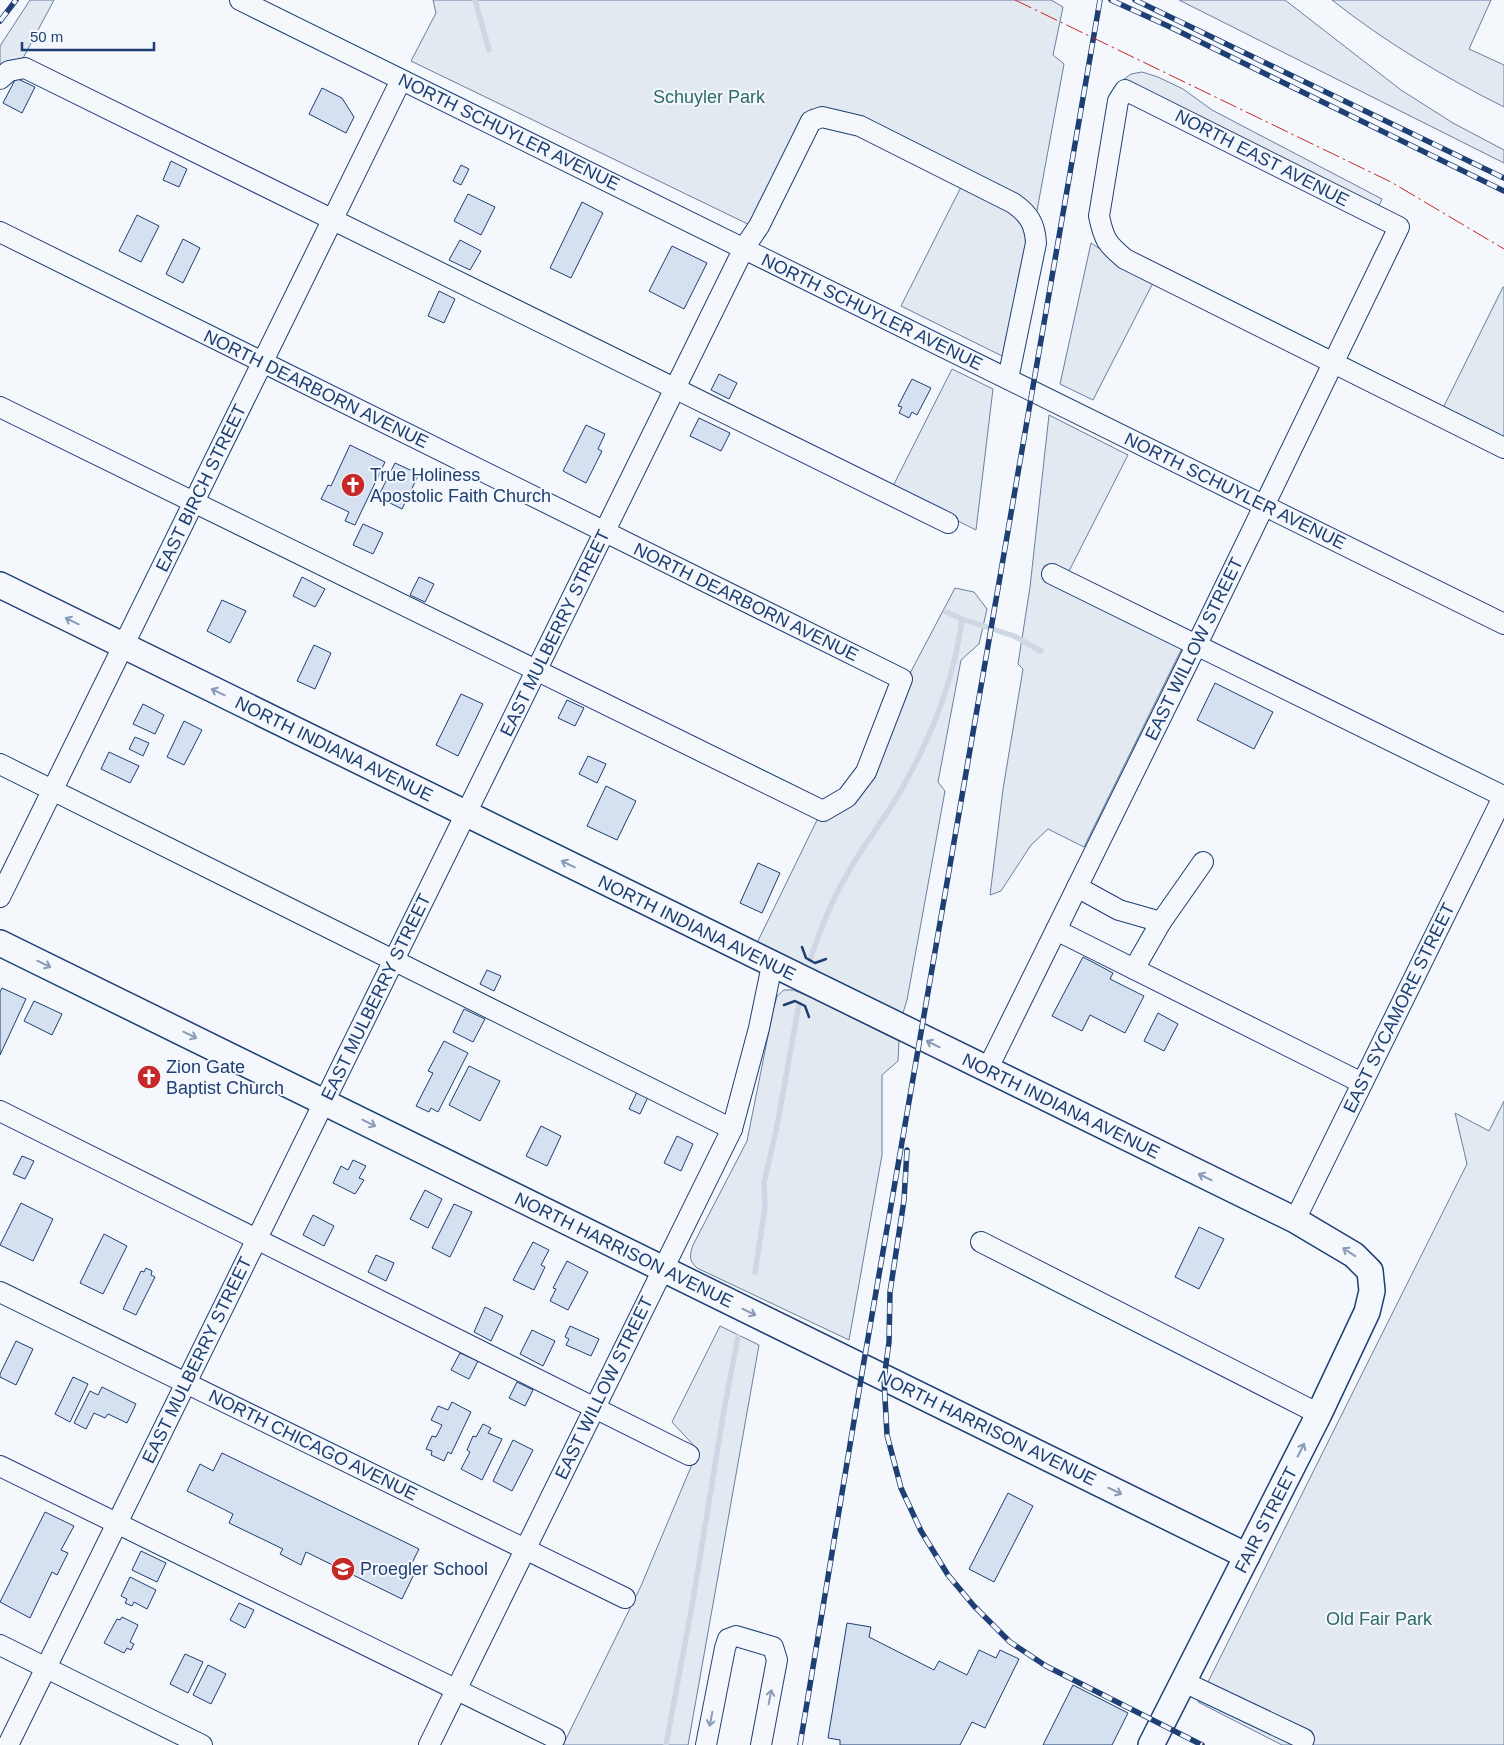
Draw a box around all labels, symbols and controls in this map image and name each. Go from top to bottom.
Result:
scale bar [22,20,155,52]
text: 50 m [30,28,63,45]
street label: NORTH SCHUYLER AVENUE [395,70,623,194]
park label: Schuyler Park [653,87,766,107]
street label: NORTH EAST AVENUE [1172,105,1352,211]
street label: NORTH SCHUYLER AVENUE [758,250,986,374]
street label: NORTH DEARBORN AVENUE [200,326,432,452]
street label: EAST BIRCH STREET [152,401,250,575]
street label: NORTH SCHUYLER AVENUE [1121,429,1349,553]
place label: True Holiness Apostolic Faith Church [370,465,551,506]
church icon: True Holiness Apostolic Faith Church [340,472,366,498]
street label: EAST MULBERRY STREET [496,527,614,739]
street label: NORTH DEARBORN AVENUE [630,539,862,665]
street label: EAST WILLOW STREET [1141,554,1247,744]
one-way arrow [65,616,80,625]
one-way arrow [211,687,226,697]
street label: NORTH INDIANA AVENUE [232,692,436,806]
one-way arrow [560,859,575,869]
street label: NORTH INDIANA AVENUE [595,871,799,985]
street label: EAST MULBERRY STREET [317,891,435,1103]
street label: EAST SYCAMORE STREET [1339,900,1459,1116]
one-way arrow [36,960,51,969]
one-way arrow [182,1031,197,1040]
one-way arrow [926,1039,941,1048]
street label: NORTH INDIANA AVENUE [959,1049,1163,1163]
place label: Zion Gate Baptist Church [166,1057,284,1098]
church icon: Zion Gate Baptist Church [136,1064,162,1090]
one-way arrow [361,1118,376,1128]
one-way arrow [1198,1171,1213,1181]
street label: NORTH HARRISON AVENUE [512,1188,736,1312]
one-way arrow [1342,1247,1356,1257]
street label: EAST MULBERRY STREET [138,1254,256,1466]
street label: EAST WILLOW STREET [551,1293,657,1483]
one-way arrow [741,1307,756,1317]
street label: NORTH HARRISON AVENUE [875,1366,1099,1490]
street label: NORTH CHICAGO AVENUE [206,1386,420,1504]
one-way arrow [1297,1443,1306,1458]
street label: FAIR STREET [1231,1464,1301,1576]
one-way arrow [1107,1487,1122,1497]
school or university icon: Proegler School [330,1556,356,1582]
place label: Proegler School [360,1559,488,1579]
park label: Old Fair Park [1326,1609,1433,1629]
one-way arrow [765,1689,775,1705]
one-way arrow [706,1710,716,1726]

